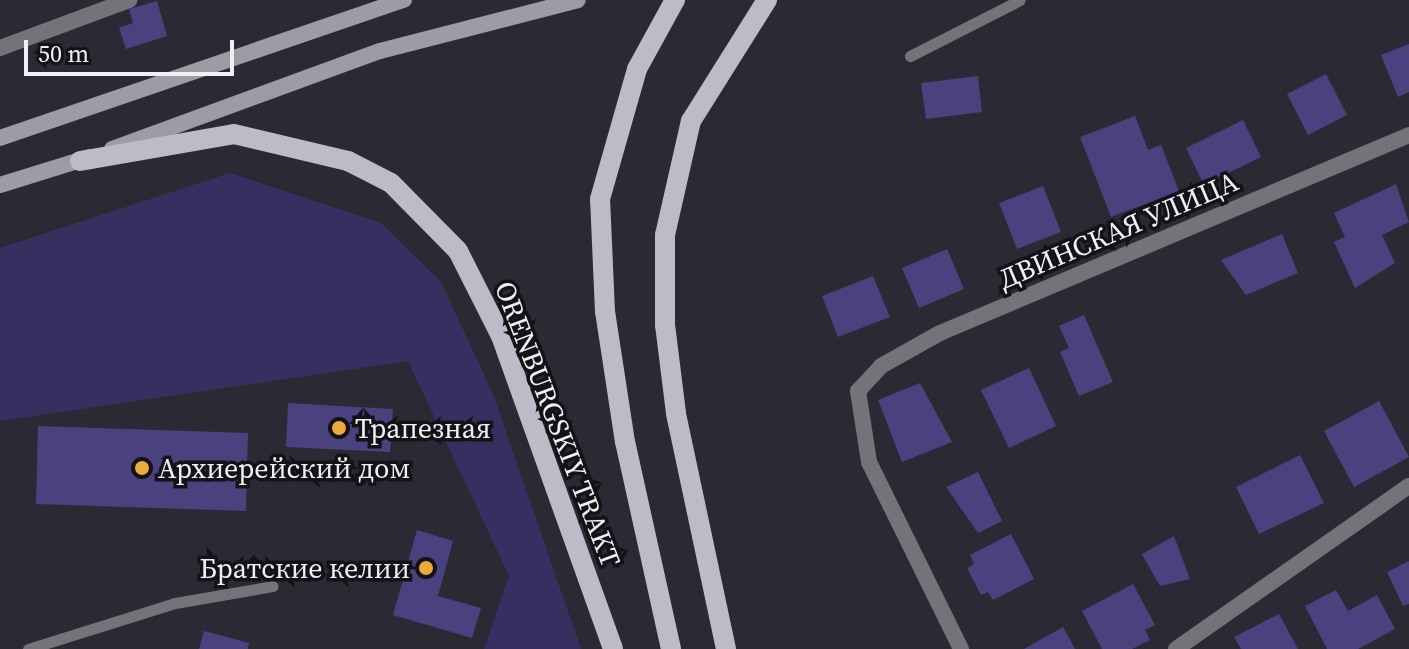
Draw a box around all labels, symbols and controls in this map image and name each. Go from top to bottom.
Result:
scale bar [28,24,238,74]
text: 50 m [38,37,89,70]
street label: ДВИНСКАЯ УЛИЦА [993,164,1243,296]
street label: ORENBURGSKIY TRAKT [488,276,628,572]
place label: Трапезная [355,411,491,445]
marker: Трапезная [330,419,348,437]
place label: Архиерейский дом [158,451,410,485]
marker: Архиерейский дом [133,459,151,477]
place label: Братские келии [200,551,410,585]
marker: Братские келии [417,559,435,577]

